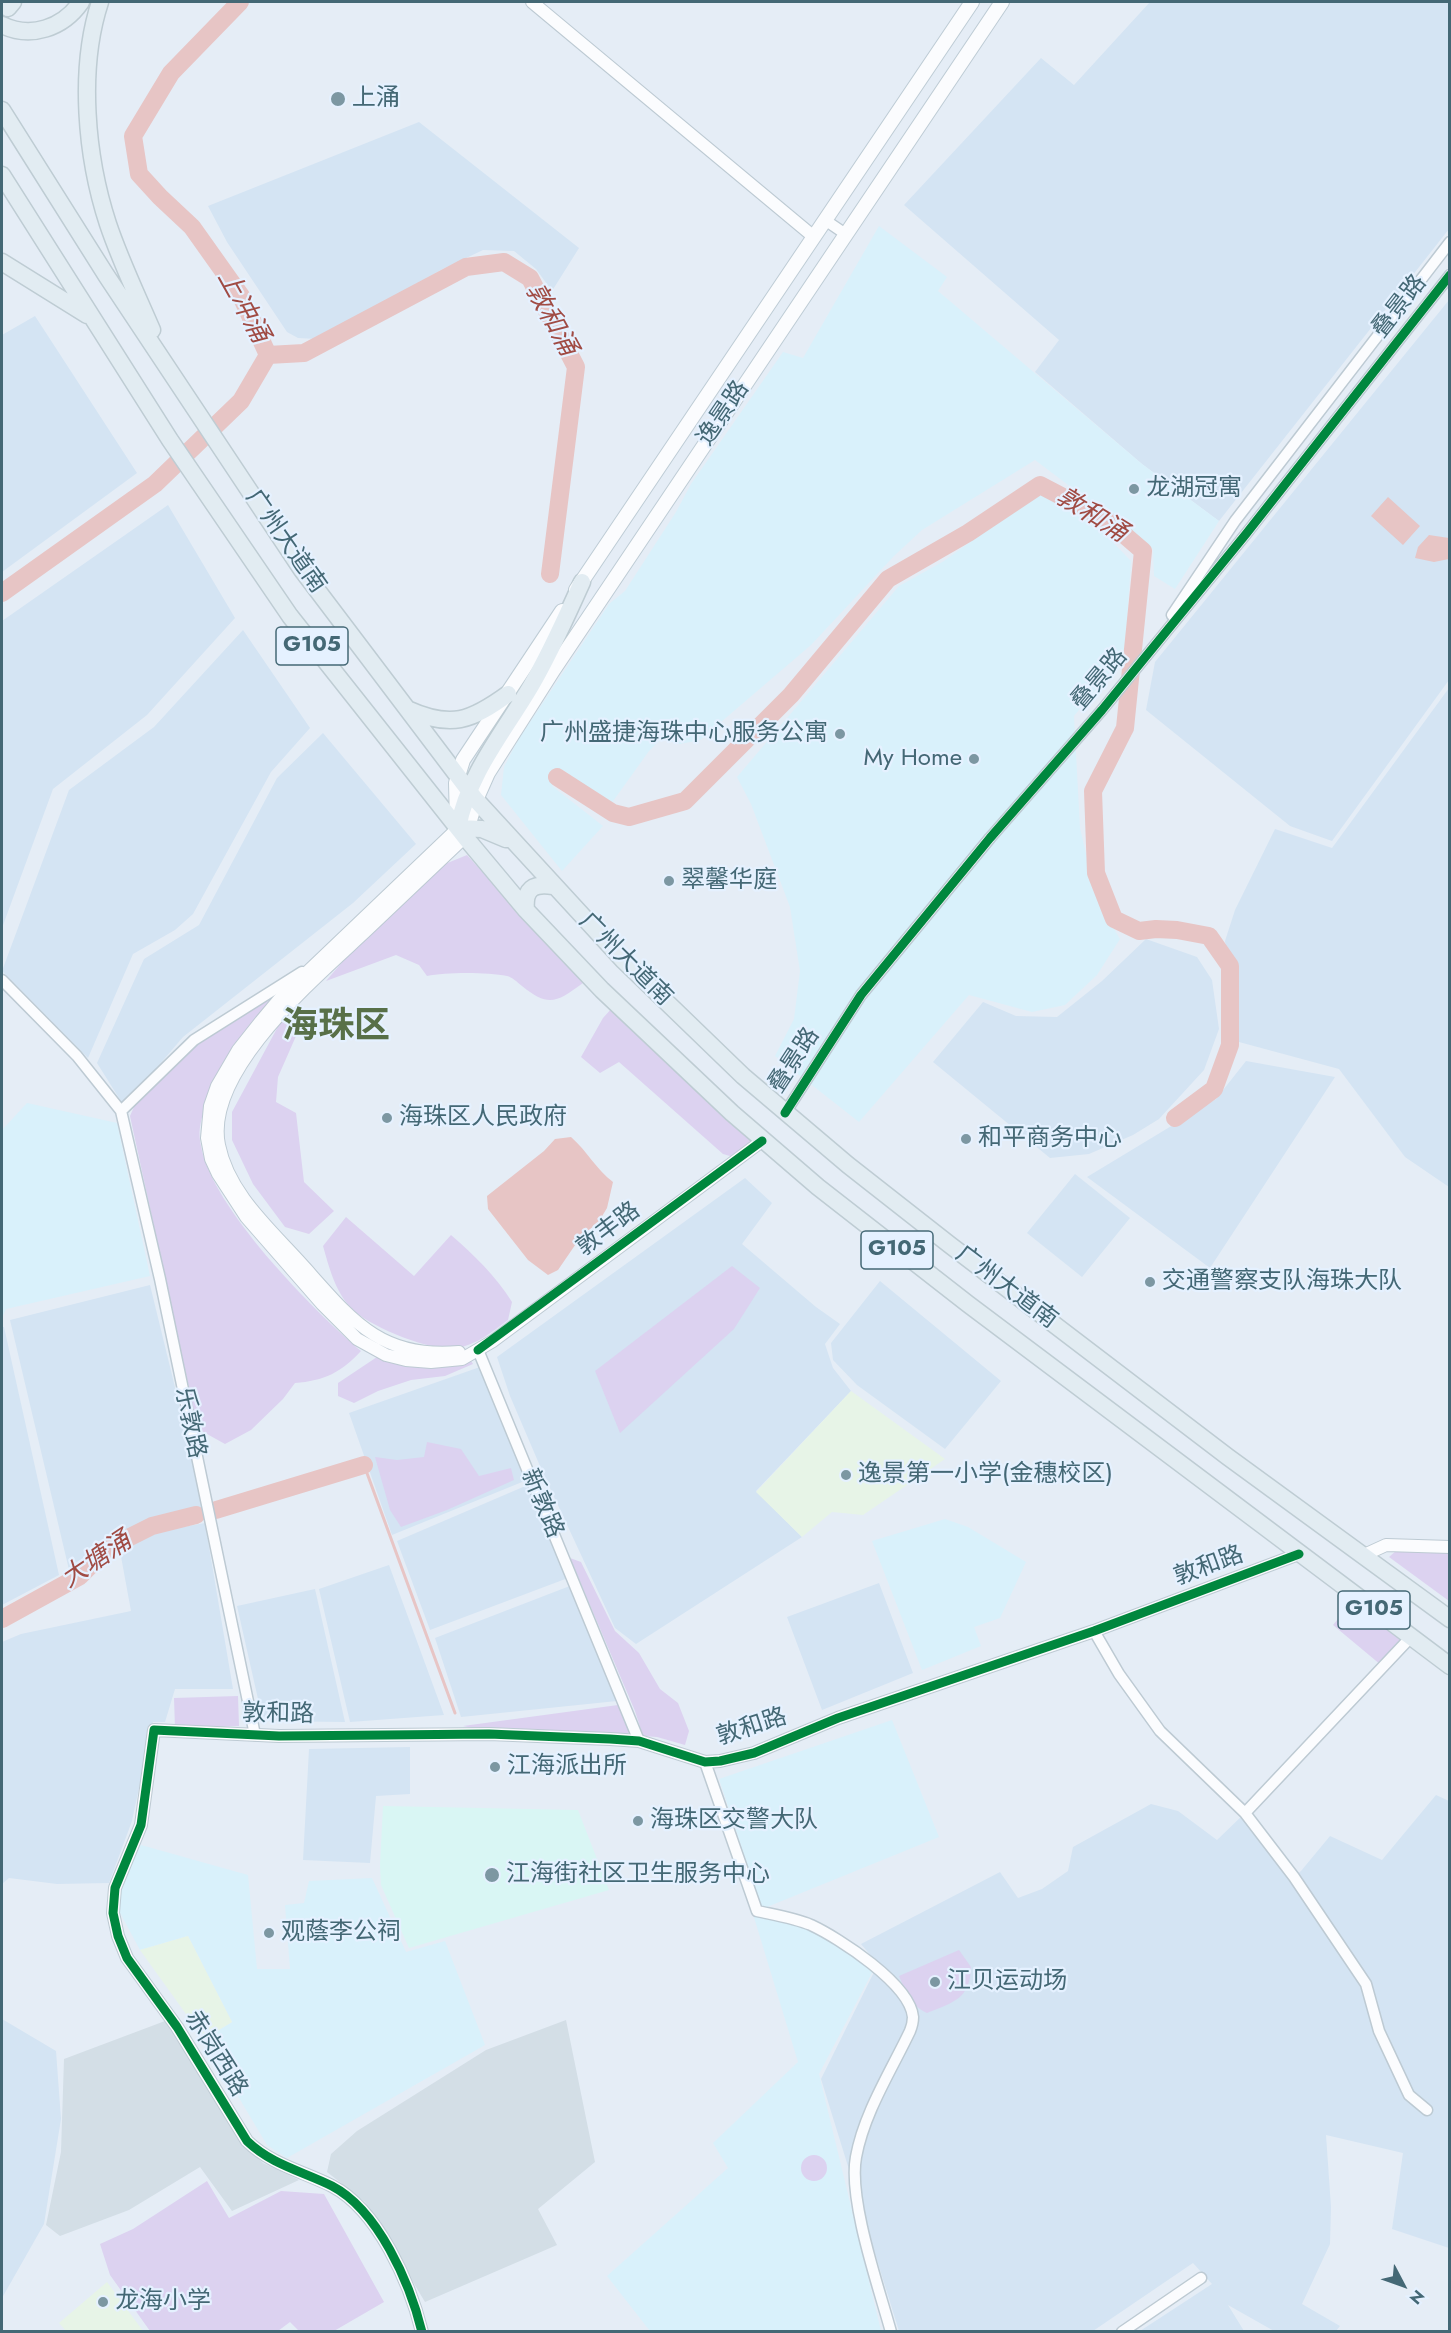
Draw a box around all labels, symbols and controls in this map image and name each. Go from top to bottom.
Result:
place label: 上涌 [352,85,400,113]
marker: 上涌 [329,90,347,108]
water label: 上冲涌 [209,265,275,349]
street label: 叠景路 [1366,270,1434,344]
water label: 敦和涌 [517,278,583,362]
street label: 逸景路 [692,376,756,452]
place label: 龙湖冠寓 [1146,475,1242,503]
water label: 敦和涌 [1050,482,1132,550]
marker: 龙湖冠寓 [1127,482,1141,496]
street label: 广州大道南 [239,485,331,599]
road number: G105 [276,627,348,665]
street label: 叠景路 [1066,643,1134,717]
place label: 广州盛捷海珠中心服务公寓 [540,720,828,748]
marker: 广州盛捷海珠中心服务公寓 [833,727,847,741]
place label: My Home [863,745,962,773]
marker: My Home [967,752,981,766]
place label: 翠馨华庭 [681,867,777,895]
marker: 翠馨华庭 [662,874,676,888]
street label: 广州大道南 [572,907,678,1013]
district label: 海珠区 [282,1006,390,1050]
street label: 叠景路 [763,1023,827,1099]
place label: 海珠区人民政府 [399,1104,567,1132]
marker: 海珠区人民政府 [380,1111,394,1125]
place label: 和平商务中心 [978,1125,1122,1153]
marker: 和平商务中心 [959,1132,973,1146]
street label: 敦丰路 [572,1197,646,1263]
road number: G105 [861,1231,933,1269]
street label: 广州大道南 [949,1240,1063,1336]
place label: 交通警察支队海珠大队 [1162,1268,1402,1296]
marker: 交通警察支队海珠大队 [1143,1275,1157,1289]
street label: 乐敦路 [167,1385,211,1461]
place label: 逸景第一小学(金穗校区) [858,1461,1113,1489]
street label: 新敦路 [514,1465,568,1543]
marker: 逸景第一小学(金穗校区) [839,1468,853,1482]
water label: 大塘涌 [56,1526,138,1596]
street label: 敦和路 [1170,1541,1248,1593]
road number: G105 [1338,1591,1410,1629]
street label: 敦和路 [242,1700,314,1730]
street label: 敦和路 [713,1703,791,1753]
place label: 江海派出所 [507,1753,627,1781]
marker: 江海派出所 [488,1760,502,1774]
place label: 海珠区交警大队 [650,1807,818,1835]
marker: 海珠区交警大队 [631,1814,645,1828]
place label: 江海街社区卫生服务中心 [506,1861,770,1889]
marker: 江海街社区卫生服务中心 [483,1866,501,1884]
place label: 观蔭李公祠 [281,1919,401,1947]
marker: 观蔭李公祠 [262,1926,276,1940]
place label: 江贝运动场 [947,1968,1067,1996]
marker: 江贝运动场 [928,1975,942,1989]
street label: 赤岗西路 [177,2006,253,2102]
north arrow [1373,2255,1433,2315]
text: N [1404,2285,1430,2309]
place label: 龙海小学 [115,2288,211,2316]
marker: 龙海小学 [96,2295,110,2309]

